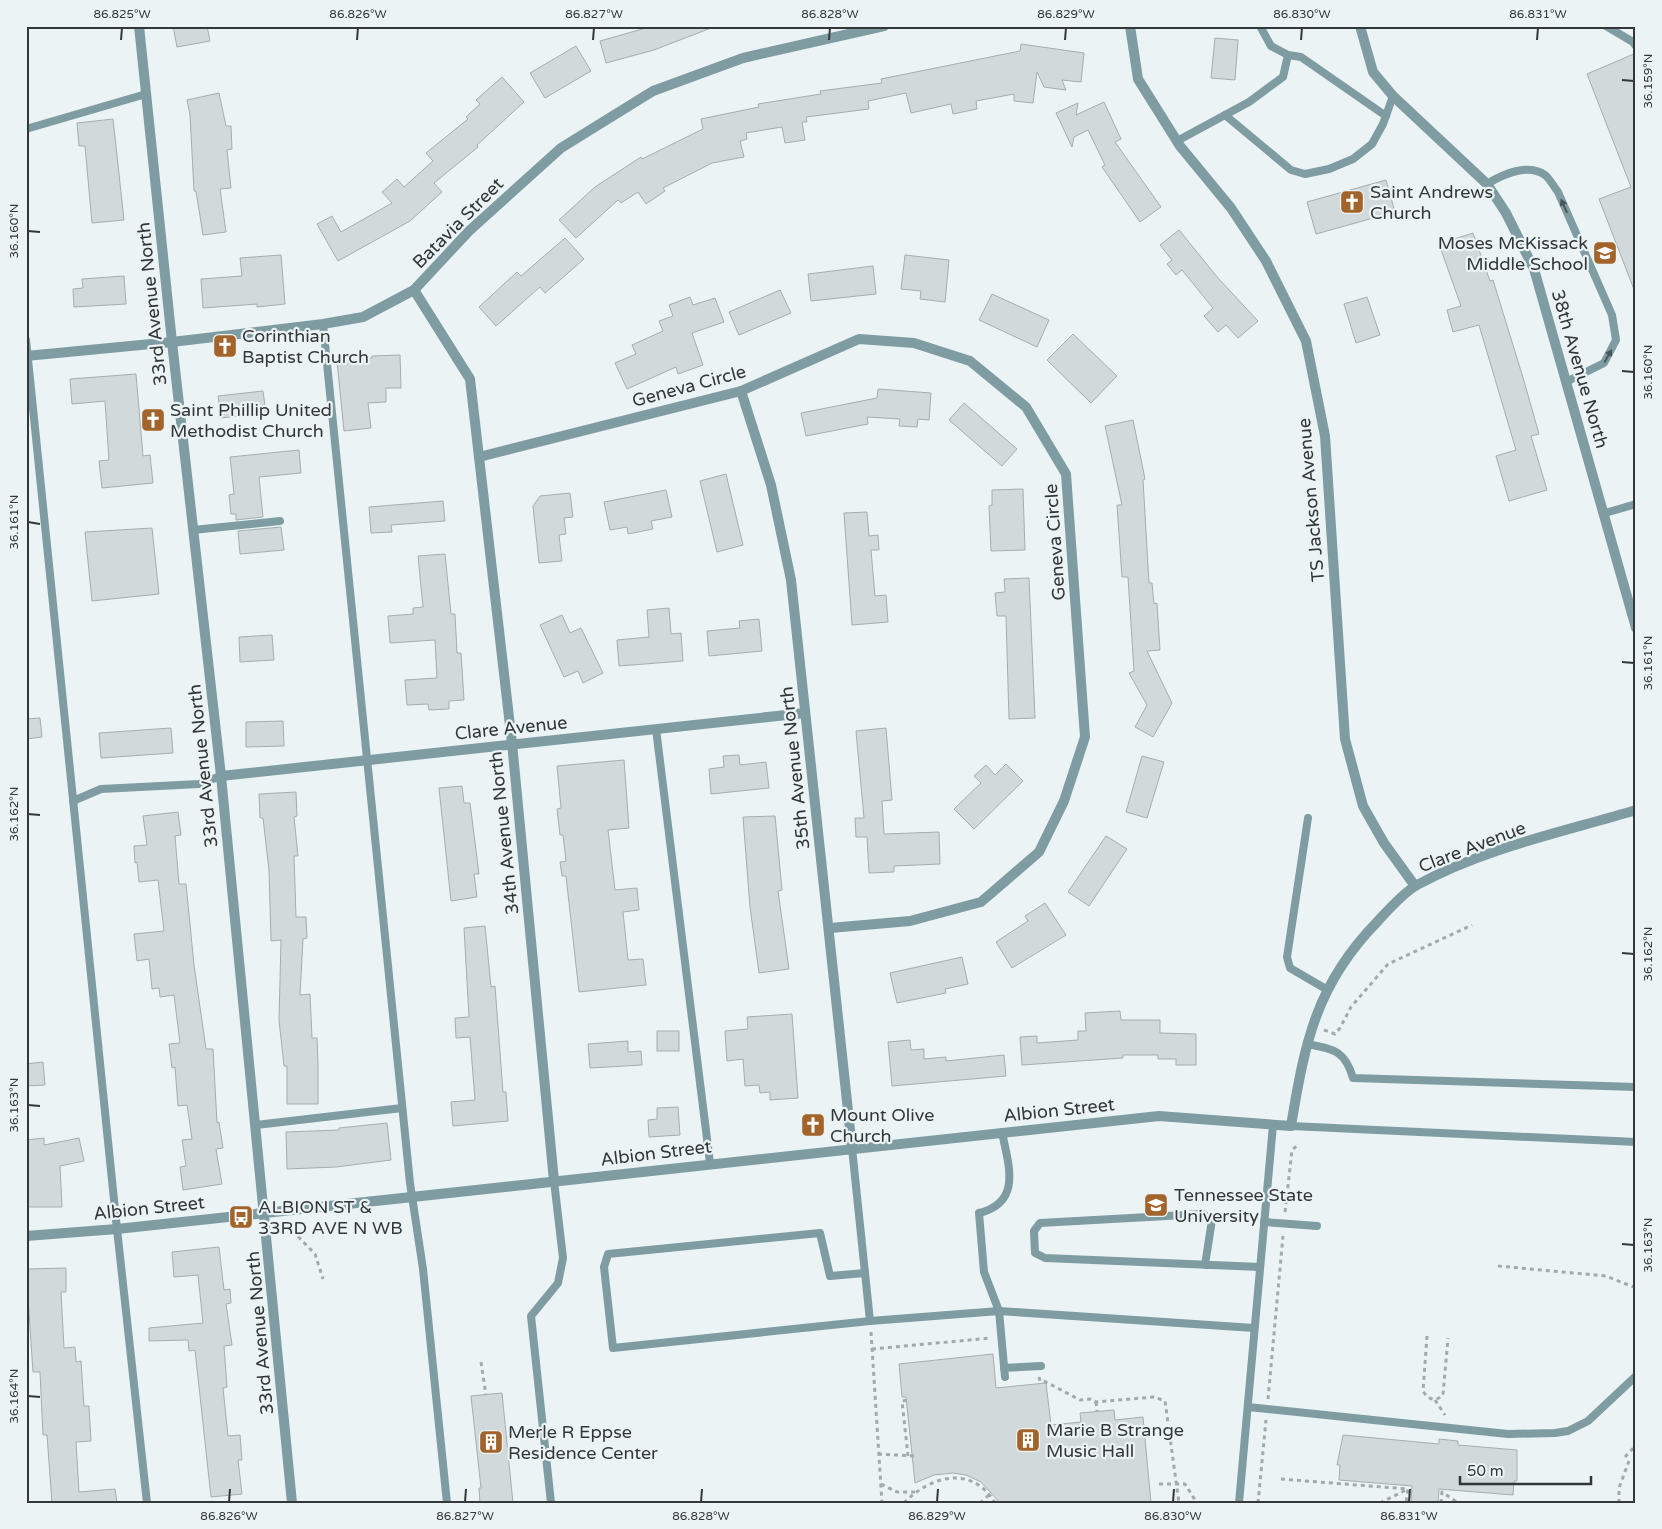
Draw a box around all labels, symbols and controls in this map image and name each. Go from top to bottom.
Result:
text: 86.825°W [93,7,151,21]
text: 86.826°W [329,7,387,21]
text: 86.827°W [565,7,623,21]
text: 86.828°W [801,7,859,21]
text: 86.829°W [1037,7,1095,21]
text: 86.830°W [1273,7,1331,21]
text: 86.831°W [1509,7,1567,21]
text: 36.159°N [1641,54,1655,108]
street label: Batavia Street [408,173,508,273]
place label: Saint Andrews Church [1370,181,1493,224]
church icon: Saint Andrews Church [1339,189,1365,215]
one-way arrow [1559,199,1567,213]
text: 36.160°N [7,204,21,258]
street label: 33rd Avenue North [132,221,172,387]
place label: Moses McKissack Middle School [1438,232,1588,275]
school or university icon: Moses McKissack Middle School [1592,240,1618,266]
street label: 38th Avenue North [1547,287,1613,451]
place label: Corinthian Baptist Church [242,325,369,368]
church icon: Corinthian Baptist Church [212,333,238,359]
text: 36.160°N [1641,345,1655,399]
one-way arrow [1603,349,1612,362]
street label: Geneva Circle [630,360,748,412]
place label: Saint Phillip United Methodist Church [170,399,332,442]
church icon: Saint Phillip United Methodist Church [140,407,166,433]
street label: TS Jackson Avenue [1293,417,1329,583]
street label: Geneva Circle [1040,483,1070,601]
text: 36.161°N [7,495,21,549]
text: 36.161°N [1641,636,1655,690]
street label: 33rd Avenue North [183,683,223,849]
street label: 35th Avenue North [775,685,815,851]
street label: Clare Avenue [454,711,568,745]
street label: 34th Avenue North [484,750,524,916]
text: 36.162°N [7,787,21,841]
street label: Clare Avenue [1415,816,1529,878]
text: 36.162°N [1641,927,1655,981]
text: 36.163°N [7,1078,21,1132]
street label: Albion Street [1002,1093,1116,1127]
place label: Mount Olive Church [830,1104,934,1147]
church icon: Mount Olive Church [800,1112,826,1138]
street label: Albion Street [599,1135,713,1171]
place label: Tennessee State University [1174,1184,1313,1227]
street label: Albion Street [92,1191,206,1225]
school or university icon: Tennessee State University [1143,1192,1169,1218]
place label: ALBION ST & 33RD AVE N WB [258,1196,403,1239]
bus stop icon: ALBION ST & 33RD AVE N WB [228,1204,254,1230]
text: 36.163°N [1641,1218,1655,1272]
street label: 33rd Avenue North [242,1250,278,1416]
text: 36.164°N [7,1369,21,1423]
place label: Marie B Strange Music Hall [1046,1419,1184,1462]
place label: Merle R Eppse Residence Center [508,1421,658,1464]
building icon: Marie B Strange Music Hall [1015,1427,1041,1453]
building icon: Merle R Eppse Residence Center [478,1429,504,1455]
scale bar [1460,1454,1591,1486]
text: 50 m [1467,1462,1504,1480]
text: 86.826°W [200,1509,258,1523]
text: 86.827°W [436,1509,494,1523]
text: 86.828°W [672,1509,730,1523]
text: 86.829°W [908,1509,966,1523]
text: 86.830°W [1144,1509,1202,1523]
text: 86.831°W [1380,1509,1438,1523]

